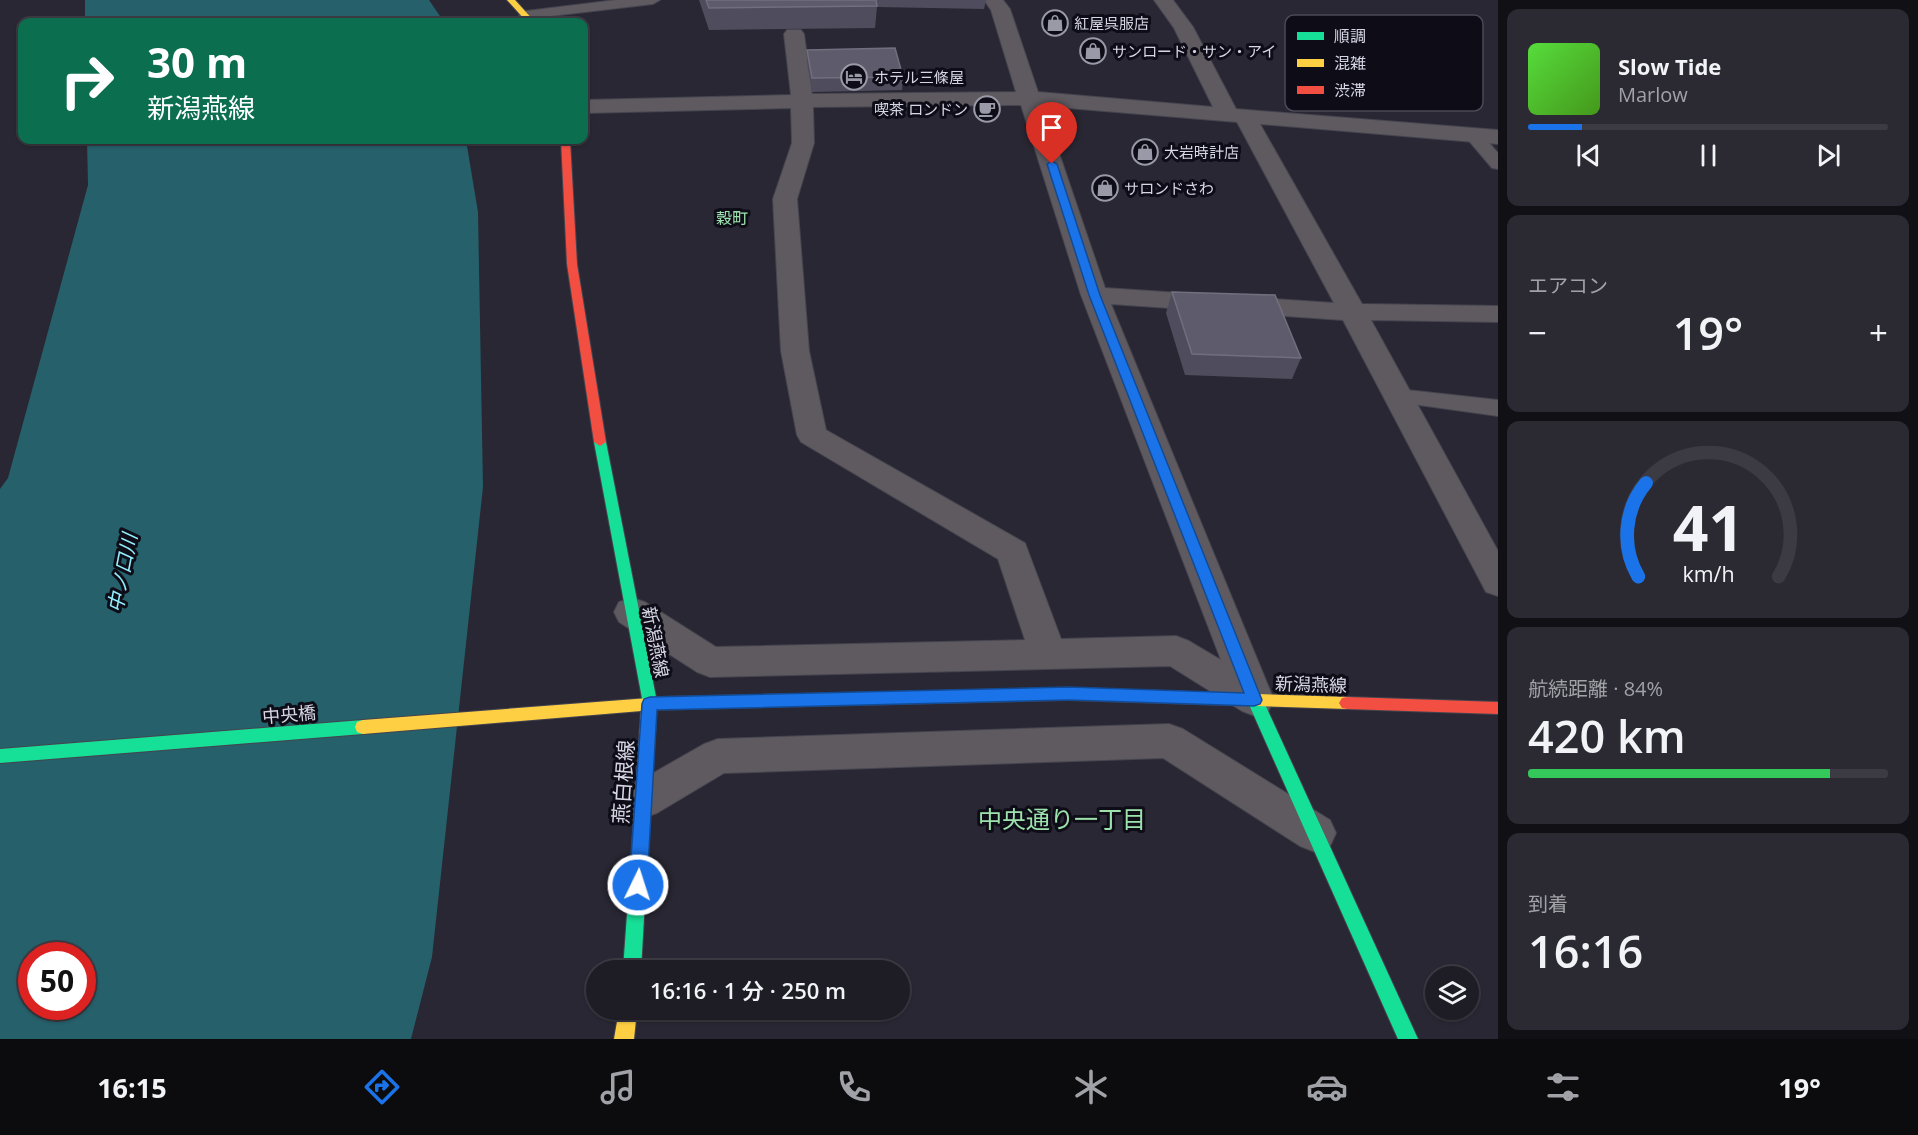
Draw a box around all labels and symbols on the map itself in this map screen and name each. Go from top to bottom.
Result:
shop icon: 紅屋呉服店 [1040,8,1070,38]
place label: 紅屋呉服店 [1074,13,1149,33]
legend [1285,15,1483,111]
text: 順調 [1334,25,1366,47]
shop icon: サンロード・サン・アイ [1078,36,1108,66]
place label: サンロード・サン・アイ [1112,41,1276,61]
text: 混雑 [1334,52,1366,74]
hotel icon: ホテル三條屋 [839,62,869,92]
place label: ホテル三條屋 [874,67,964,87]
text: 渋滞 [1334,79,1366,101]
cafe icon: 喫茶 ロンドン [972,94,1002,124]
place label: 喫茶 ロンドン [874,99,968,119]
pin [1026,102,1077,164]
shop icon: 大岩時計店 [1130,137,1160,167]
place label: 大岩時計店 [1164,142,1239,162]
shop icon: サロンドさわ [1090,173,1120,203]
place label: サロンドさわ [1124,178,1214,198]
district label: 穀町 [716,207,748,229]
water label: 中ノ口川 [101,529,143,615]
street label: 新潟燕線 [637,604,675,680]
street label: 新潟燕線 [1275,671,1347,697]
street label: 中央橋 [261,700,317,728]
street label: 燕白根線 [606,739,640,825]
district label: 中央通り一丁目 [978,802,1146,835]
position arrow [606,853,670,917]
speed limit sign: 50 [18,942,96,1020]

